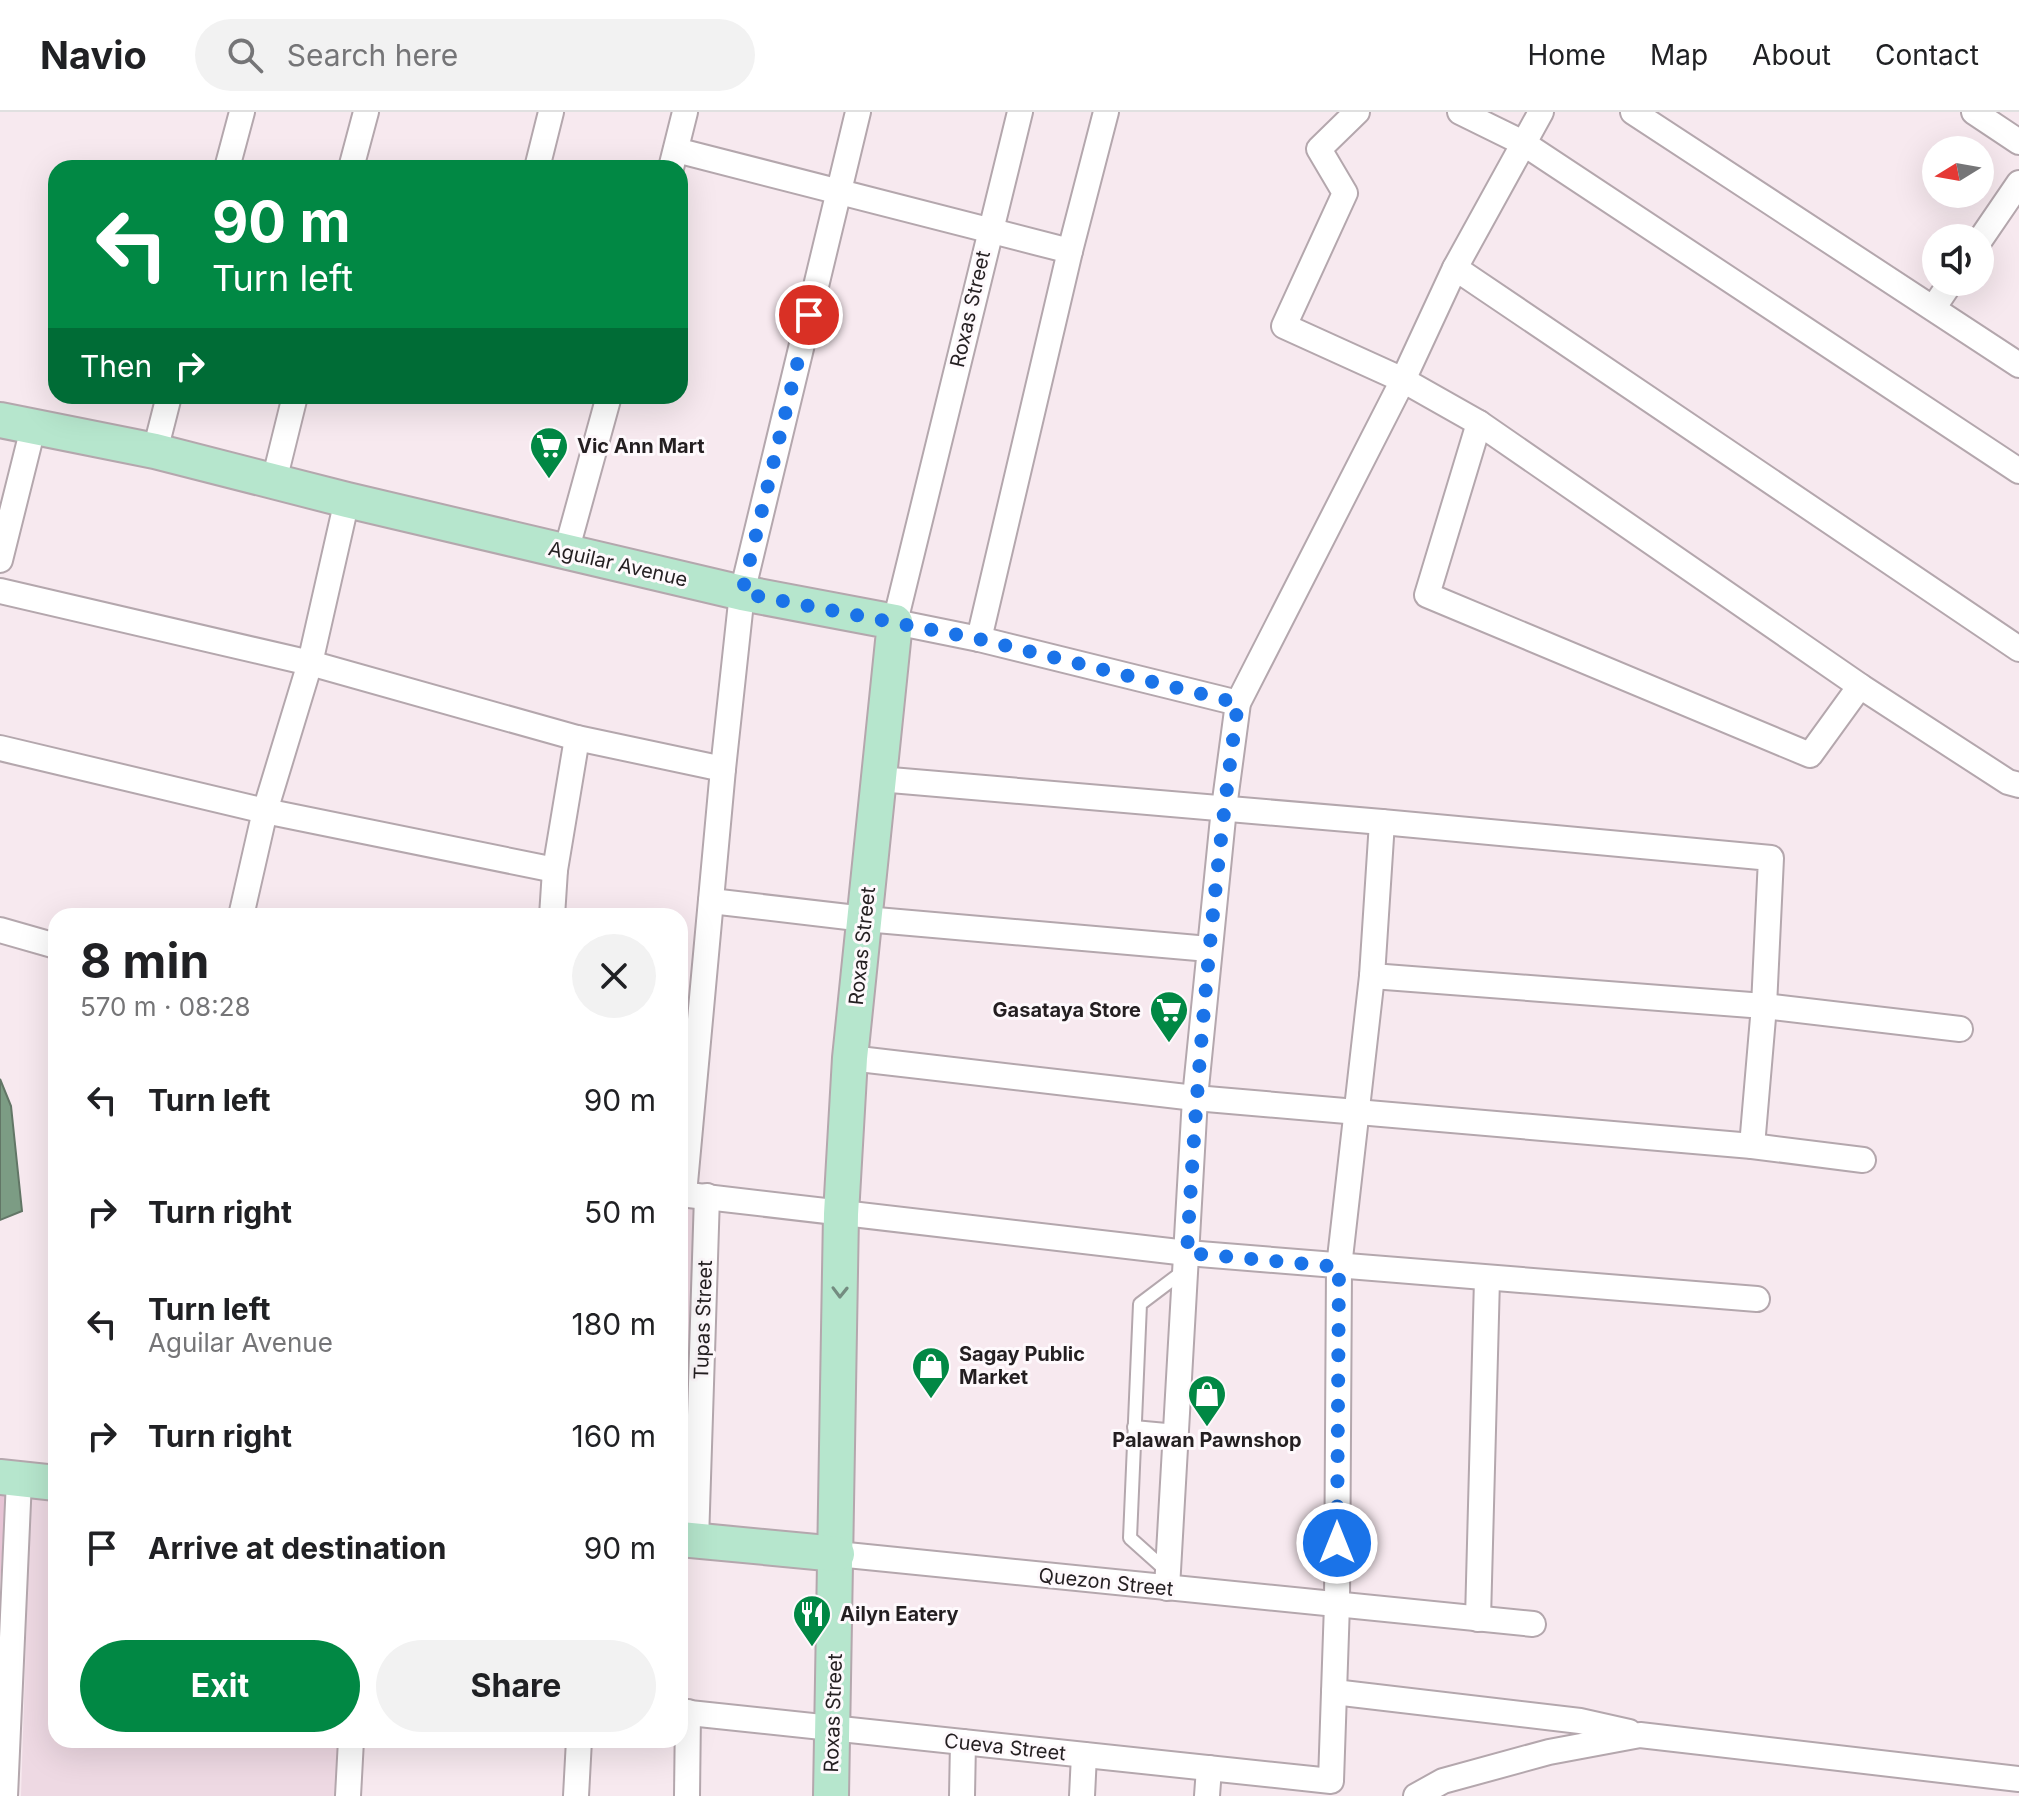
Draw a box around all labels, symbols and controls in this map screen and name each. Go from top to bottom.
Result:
search box [195,19,755,91]
text: Navio [40,32,147,78]
icon: search [223,33,267,77]
text: Search here [287,37,458,73]
text: Home [1527,38,1606,72]
text: Map [1650,38,1708,72]
text: About [1752,38,1831,72]
text: Contact [1875,38,1979,72]
north arrow [1922,136,1994,208]
map controls [1922,136,1994,296]
text: 90 m [212,188,351,256]
icon: left [80,192,184,296]
button: sound [1922,224,1994,296]
street label: Roxas Street [945,248,995,370]
text: Turn left [212,256,353,300]
pin [775,281,843,349]
icon: arrive [787,293,831,337]
icon: right [168,344,212,388]
text: Then [80,348,152,384]
supermarket icon: Vic Ann Mart [528,425,570,480]
place label: Vic Ann Mart [577,434,705,458]
street label: Aguilar Avenue [546,536,690,592]
street label: Roxas Street [844,885,880,1006]
text: 8 min [80,931,209,990]
button: close [572,934,656,1018]
supermarket icon: Gasataya Store [1148,989,1190,1044]
text: 570 m · 08:28 [80,991,251,1022]
place label: Gasataya Store [993,998,1141,1022]
icon: left [80,1078,124,1122]
text: Turn left [148,1082,270,1118]
text: 90 m [584,1082,656,1118]
icon: right [80,1190,124,1234]
text: Turn right [148,1194,292,1230]
text: 50 m [584,1194,656,1230]
street label: Tupas Street [689,1259,717,1380]
one-way arrow [832,1286,849,1299]
text: Turn left [148,1291,270,1327]
icon: left [80,1302,124,1346]
text: 180 m [572,1306,656,1342]
text: Aguilar Avenue [148,1327,333,1358]
place label: Sagay Public Market [959,1342,1085,1389]
shop icon: Sagay Public Market [910,1345,952,1400]
shop icon: Palawan Pawnshop [1186,1373,1228,1428]
icon: right [80,1414,124,1458]
text: Turn right [148,1418,292,1454]
text: 160 m [572,1418,656,1454]
place label: Palawan Pawnshop [1112,1428,1302,1452]
position arrow [1295,1501,1379,1585]
icon: arrive [80,1526,124,1570]
text: Arrive at destination [148,1530,446,1566]
text: 90 m [584,1530,656,1566]
street label: Quezon Street [1038,1563,1175,1601]
restaurant icon: Ailyn Eatery [791,1593,833,1648]
place label: Ailyn Eatery [840,1602,959,1626]
button: Exit [80,1640,360,1732]
button: Share [376,1640,656,1732]
street label: Roxas Street [819,1653,847,1773]
street label: Cueva Street [943,1729,1067,1765]

